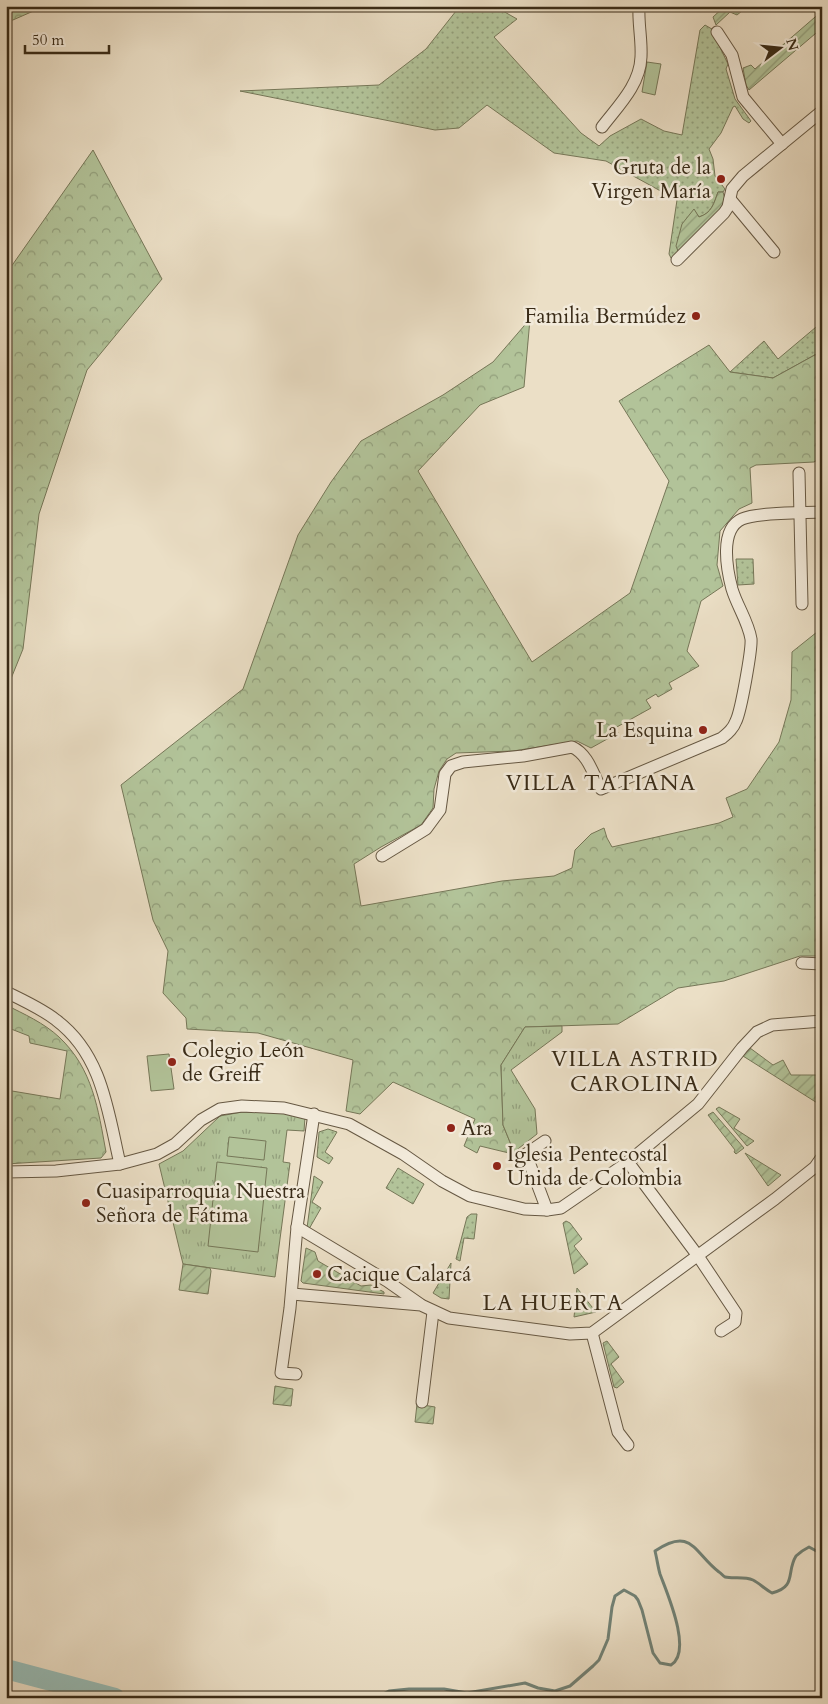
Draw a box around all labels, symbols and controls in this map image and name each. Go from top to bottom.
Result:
scale bar [25,22,109,54]
north arrow [756,22,806,72]
text: 50 m [32,30,64,50]
text: N [781,36,803,53]
place label: Gruta de la Virgen María [592,153,711,206]
marker: Gruta de la Virgen María [715,173,727,185]
place label: Familia Bermúdez [525,302,687,331]
marker: Familia Bermúdez [690,310,702,322]
place label: La Esquina [596,716,693,745]
marker: La Esquina [697,724,709,736]
district label: VILLA TATIANA [506,768,696,798]
place label: Colegio León de Greiff [182,1036,305,1089]
district label: VILLA ASTRID CAROLINA [551,1044,719,1099]
marker: Colegio León de Greiff [166,1056,178,1068]
place label: Ara [461,1114,493,1143]
marker: Ara [445,1122,457,1134]
place label: Iglesia Pentecostal Unida de Colombia [507,1140,682,1193]
marker: Iglesia Pentecostal Unida de Colombia [491,1160,503,1172]
place label: Cuasiparroquia Nuestra Señora de Fátima [96,1177,305,1230]
marker: Cuasiparroquia Nuestra Señora de Fátima [80,1197,92,1209]
place label: Cacique Calarcá [327,1260,471,1289]
marker: Cacique Calarcá [311,1268,323,1280]
district label: LA HUERTA [483,1288,623,1318]

